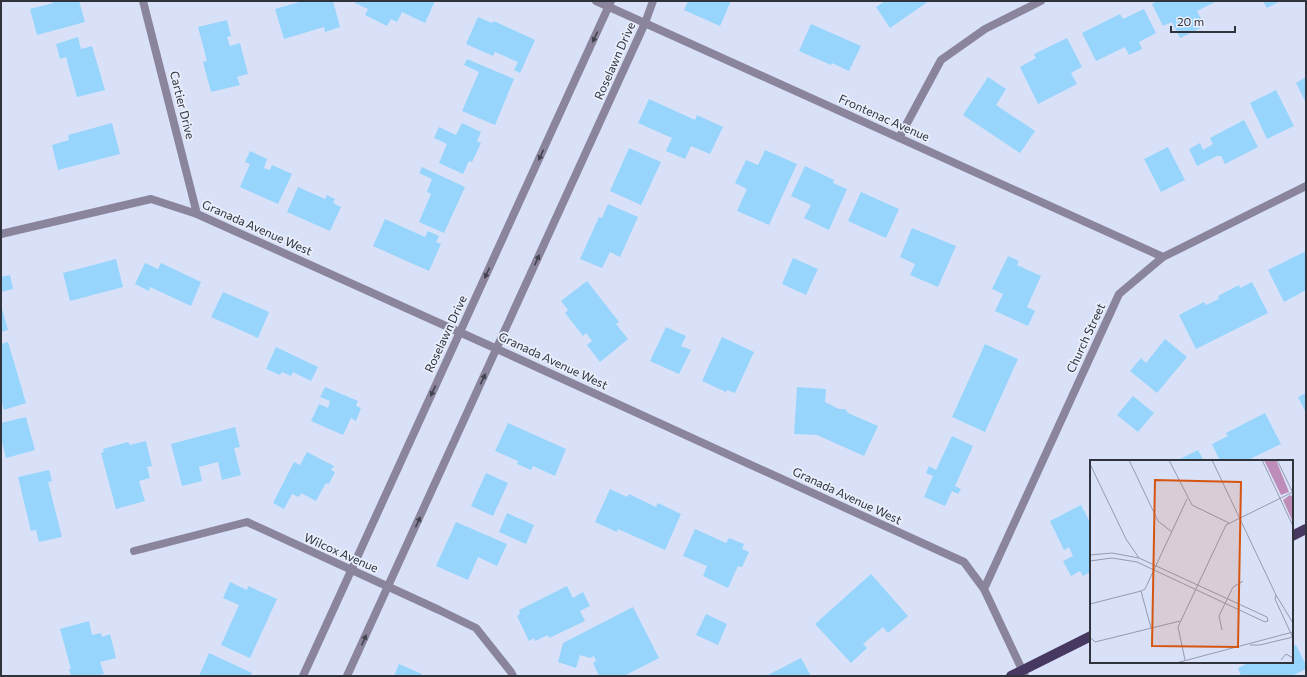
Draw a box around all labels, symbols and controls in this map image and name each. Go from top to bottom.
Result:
scale bar [1171,8,1235,34]
text: 20 m [1177,14,1204,28]
street label: Roselawn Drive [591,20,637,102]
one-way arrow [592,31,598,42]
street label: Cartier Drive [168,69,198,140]
street label: Frontenac Avenue [837,91,932,143]
one-way arrow [538,149,544,160]
street label: Granada Avenue West [200,197,315,258]
one-way arrow [534,255,540,266]
one-way arrow [484,267,490,279]
street label: Roselawn Drive [421,293,469,374]
street label: Church Street [1063,300,1107,375]
street label: Granada Avenue West [497,329,610,392]
one-way arrow [480,373,486,384]
one-way arrow [430,386,436,397]
inset map [1090,460,1293,663]
street label: Granada Avenue West [791,464,904,527]
one-way arrow [415,516,421,528]
street label: Wilcox Avenue [302,529,381,575]
one-way arrow [361,634,367,646]

